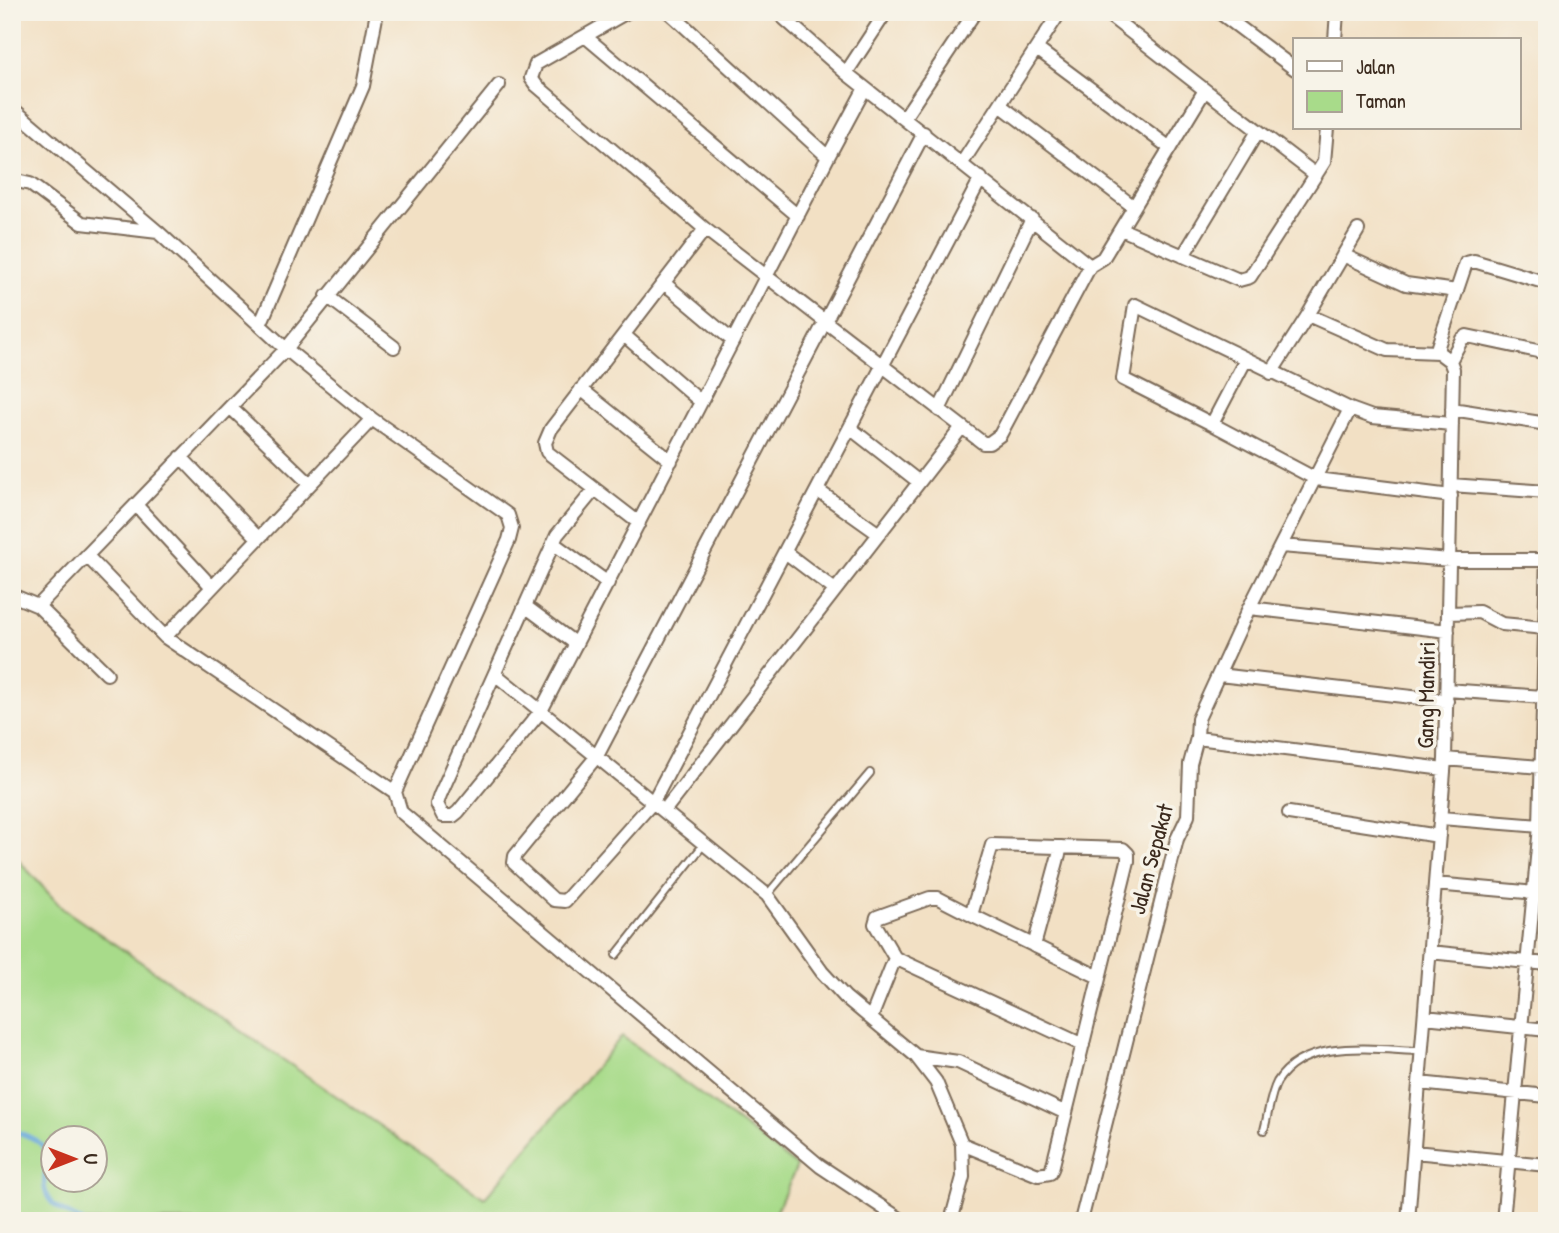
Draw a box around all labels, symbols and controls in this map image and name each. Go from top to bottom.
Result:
legend [1293,38,1520,130]
text: Jalan [1356,52,1395,81]
text: Taman [1356,86,1406,115]
street label: Gang Mandiri [1409,641,1442,749]
street label: Jalan Sepakat [1121,799,1180,918]
north arrow [38,1124,108,1194]
text: U [78,1154,104,1165]

